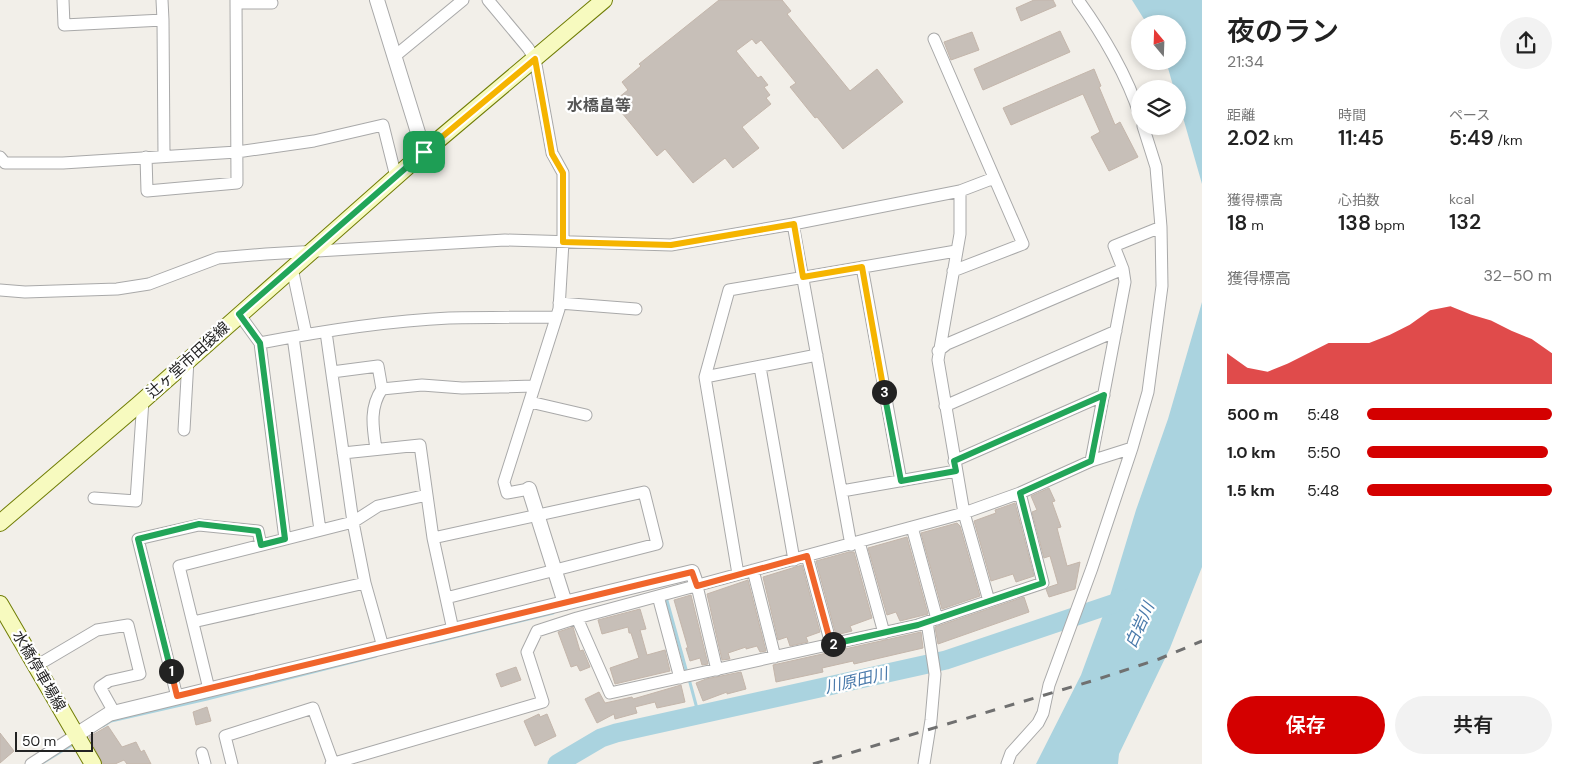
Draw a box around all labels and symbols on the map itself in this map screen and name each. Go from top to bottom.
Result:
north arrow [1131,15,1186,70]
district label: 水橋畠等 [567,95,631,116]
pin [403,131,445,173]
street label: 辻ヶ堂市田袋線 [142,317,234,403]
pin: 3 [872,380,896,404]
water label: 白岩川 [1120,597,1160,651]
street label: 水橋停車場線 [8,627,70,715]
pin: 2 [820,632,846,656]
pin: 1 [158,658,184,684]
water label: 川原田川 [823,663,892,698]
scale bar [15,729,92,752]

